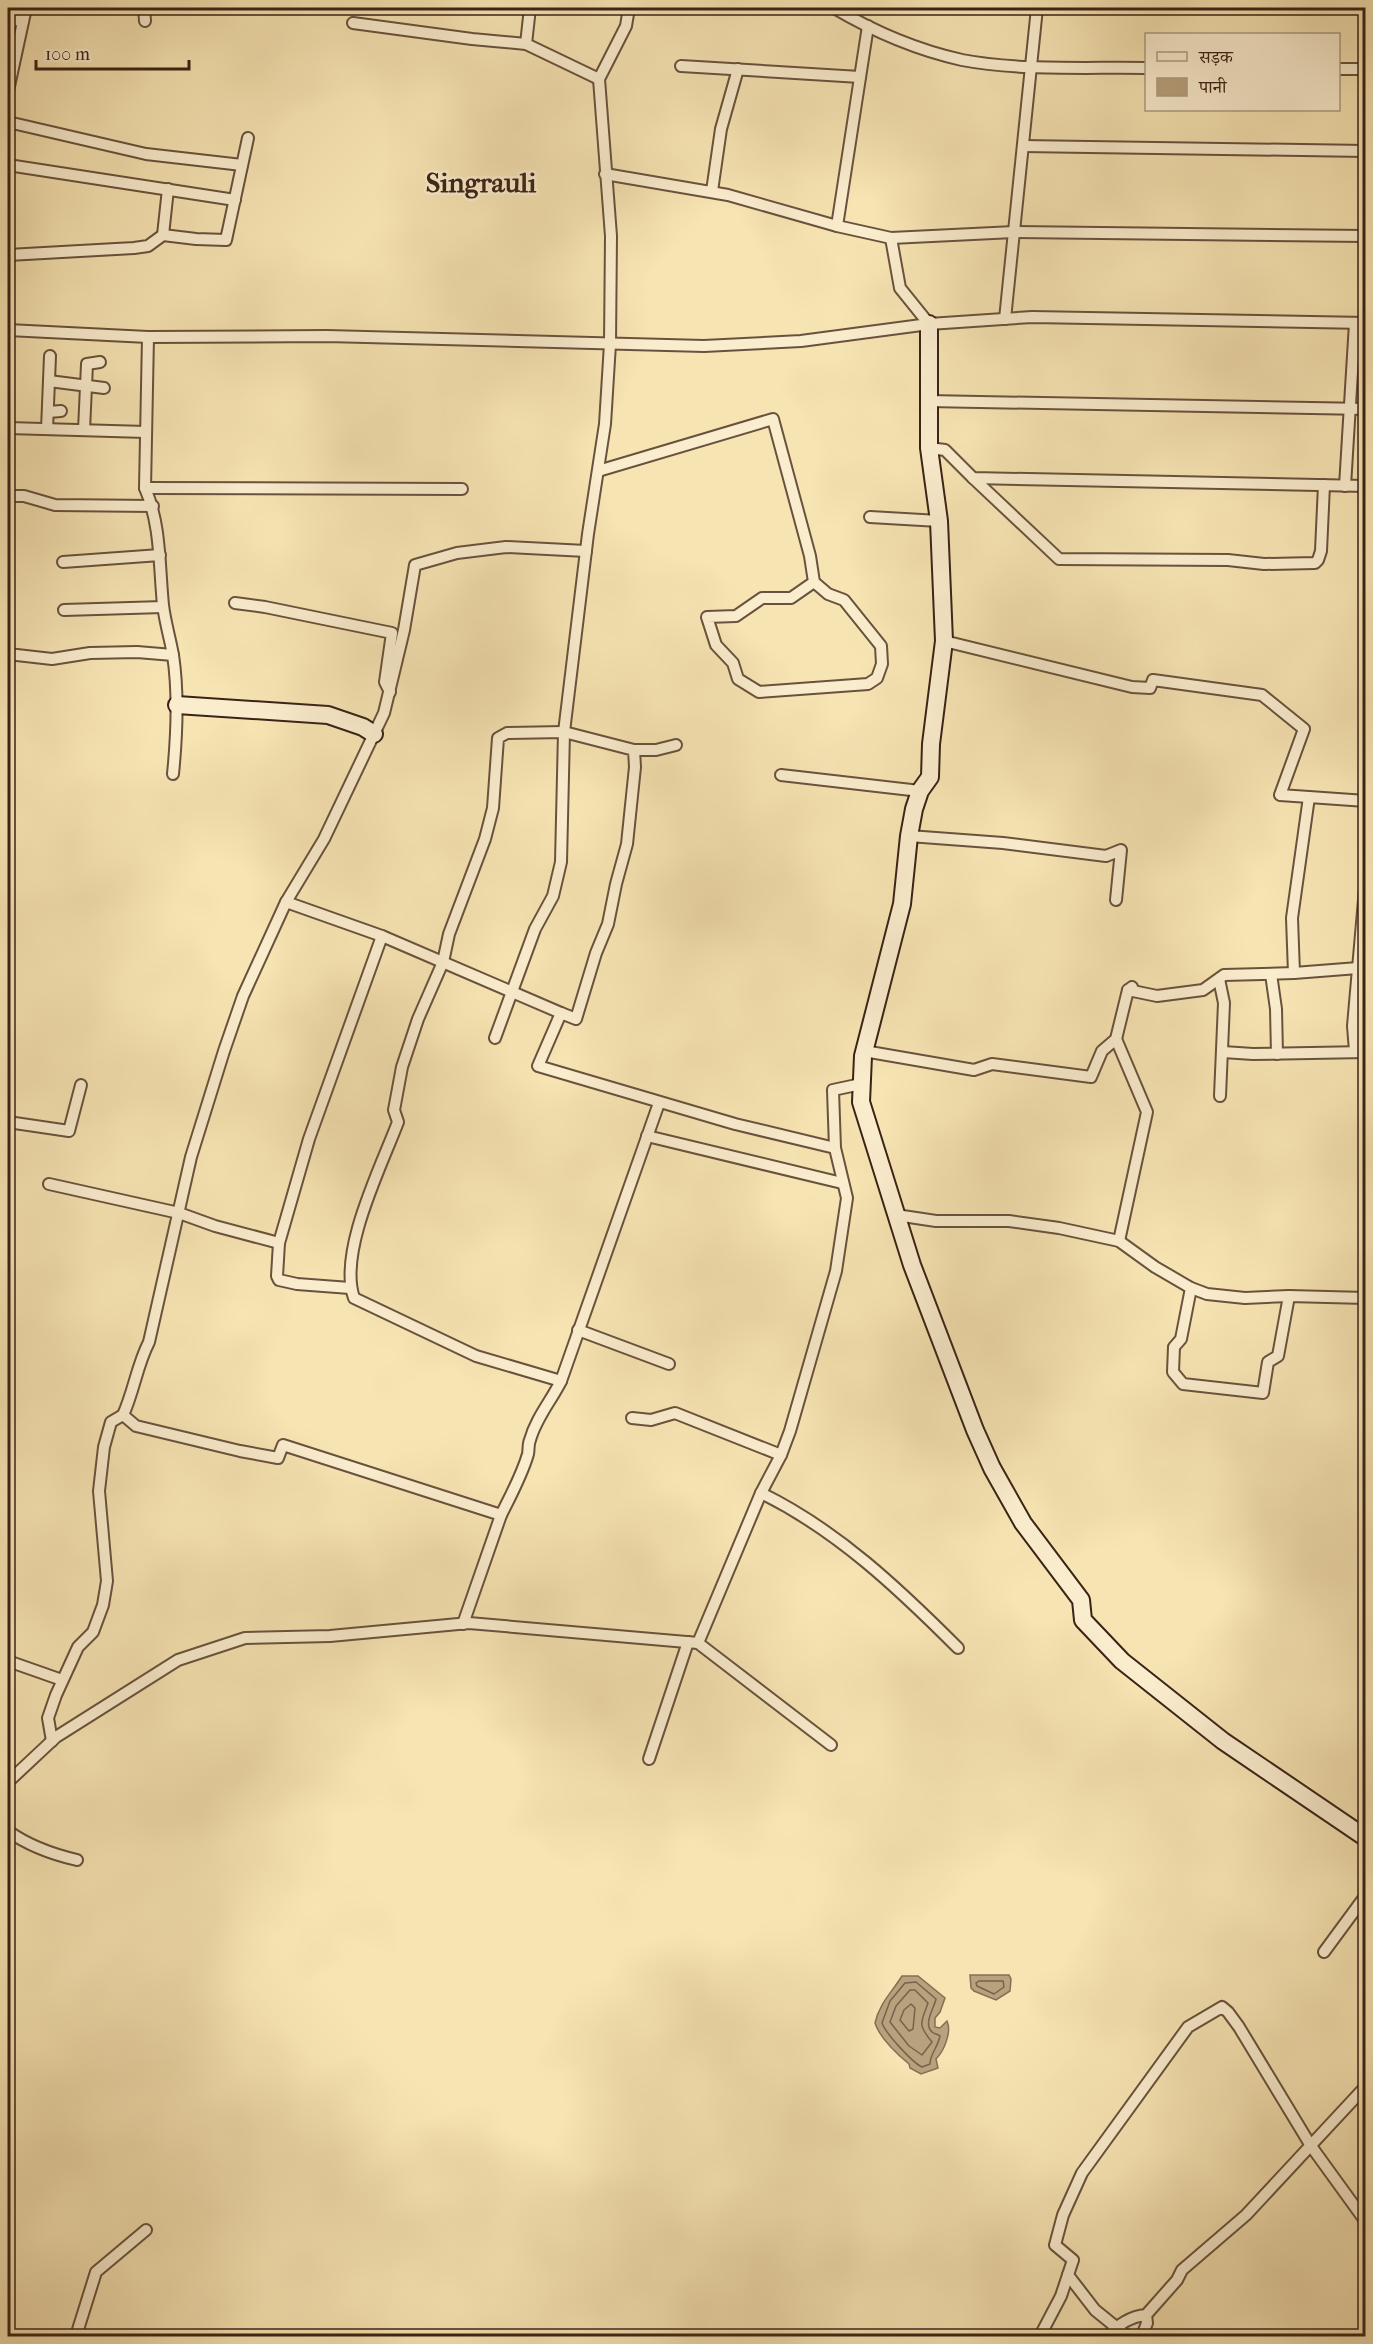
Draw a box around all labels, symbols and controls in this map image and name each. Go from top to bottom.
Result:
scale bar [36,33,189,71]
legend [1145,33,1340,111]
text: 100 m [45,44,90,65]
text: सड़क [1198,47,1234,68]
text: पानी [1198,77,1228,98]
district label: Singrauli [426,166,537,199]

